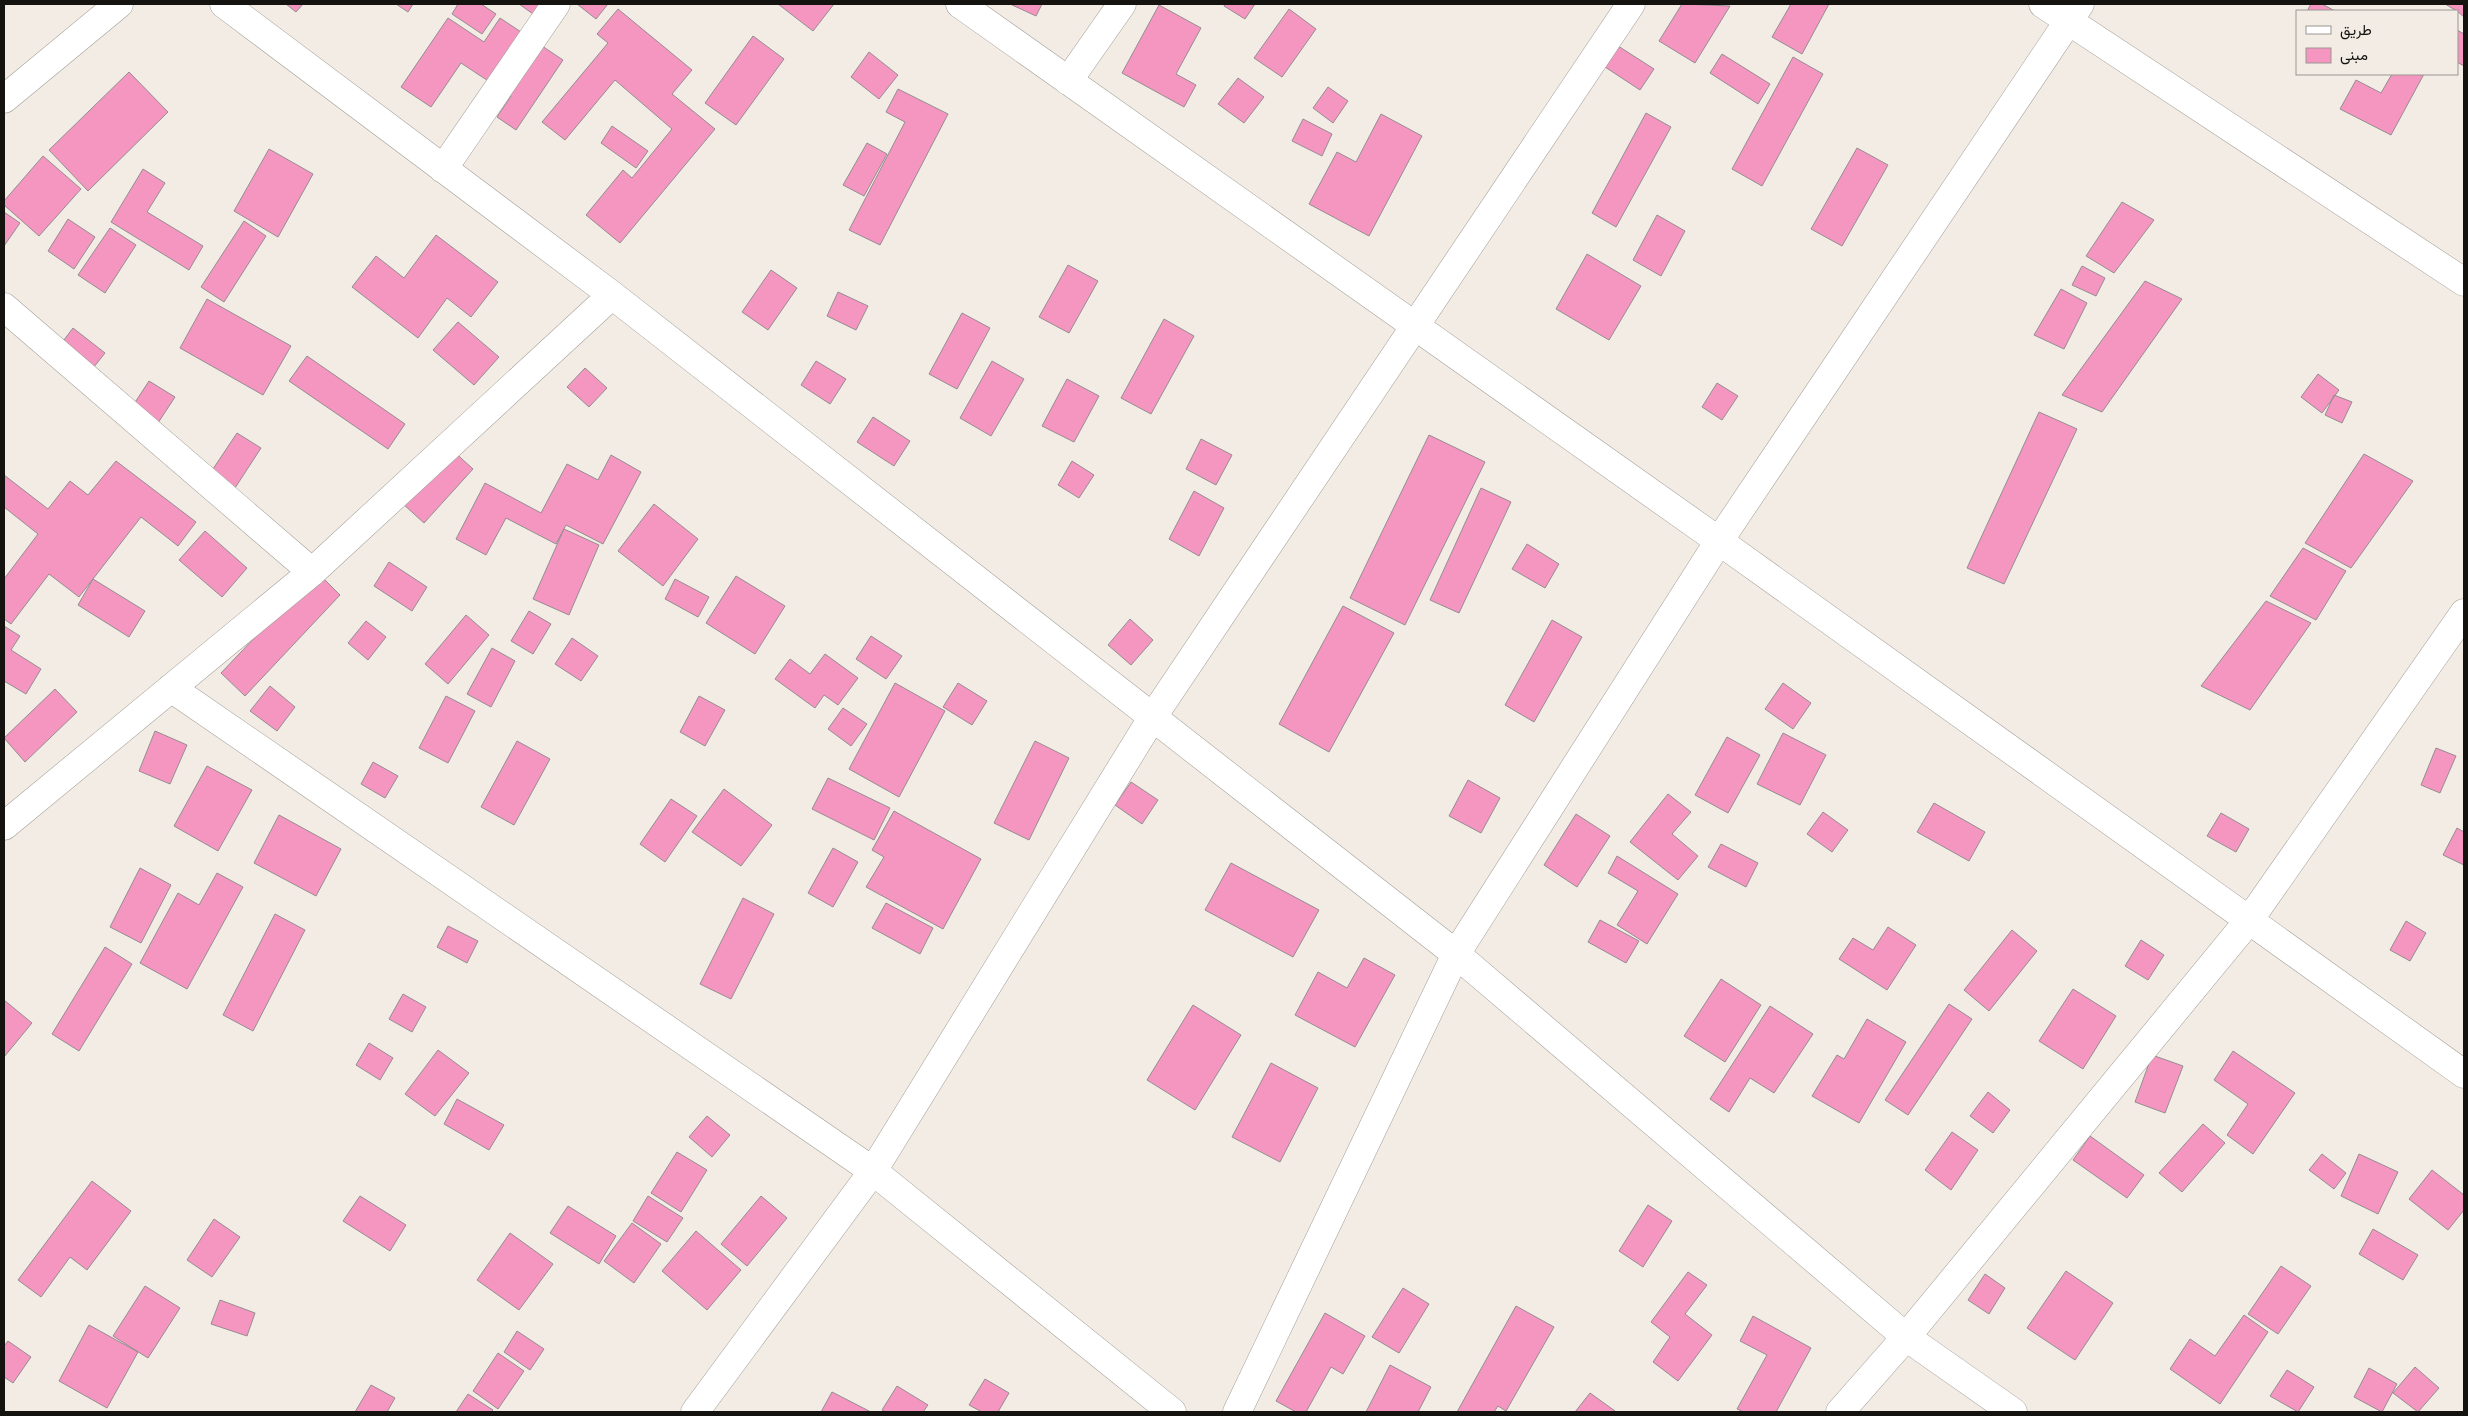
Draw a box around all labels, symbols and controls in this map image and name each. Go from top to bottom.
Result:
legend [2296,10,2458,75]
text: طريق [2340,18,2372,41]
text: مبنى [2340,43,2368,66]

